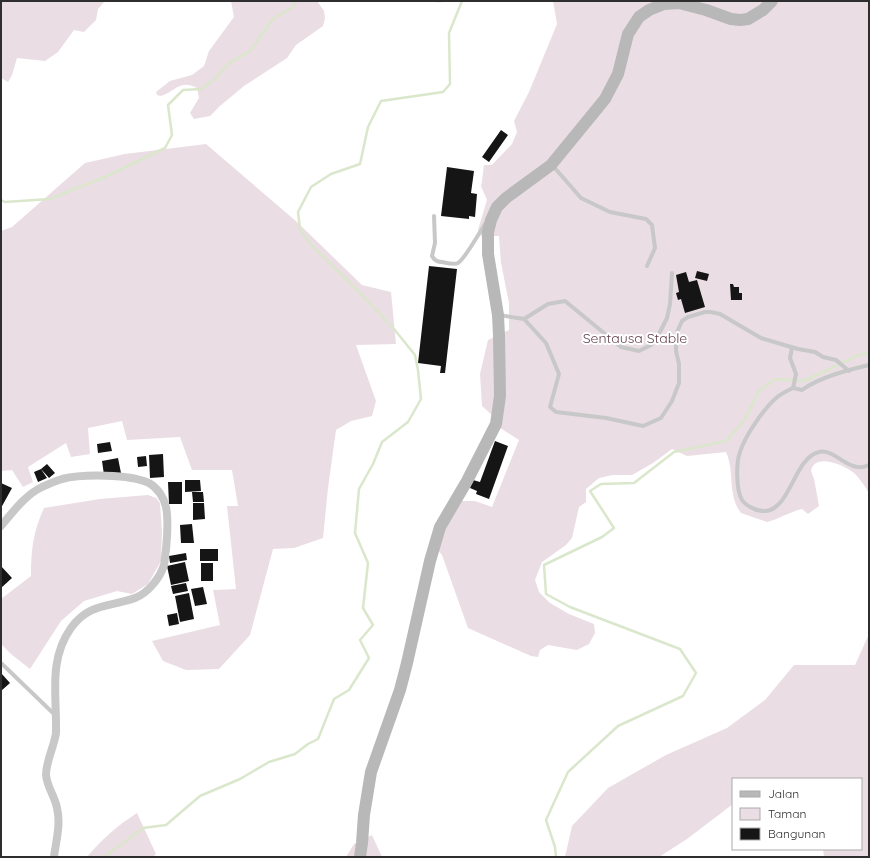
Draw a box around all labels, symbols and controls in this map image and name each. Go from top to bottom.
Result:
park label: Sentausa Stable [583,329,687,347]
legend [732,778,862,850]
text: Jalan [768,786,799,801]
text: Taman [768,806,806,821]
text: Bangunan [768,826,825,841]

